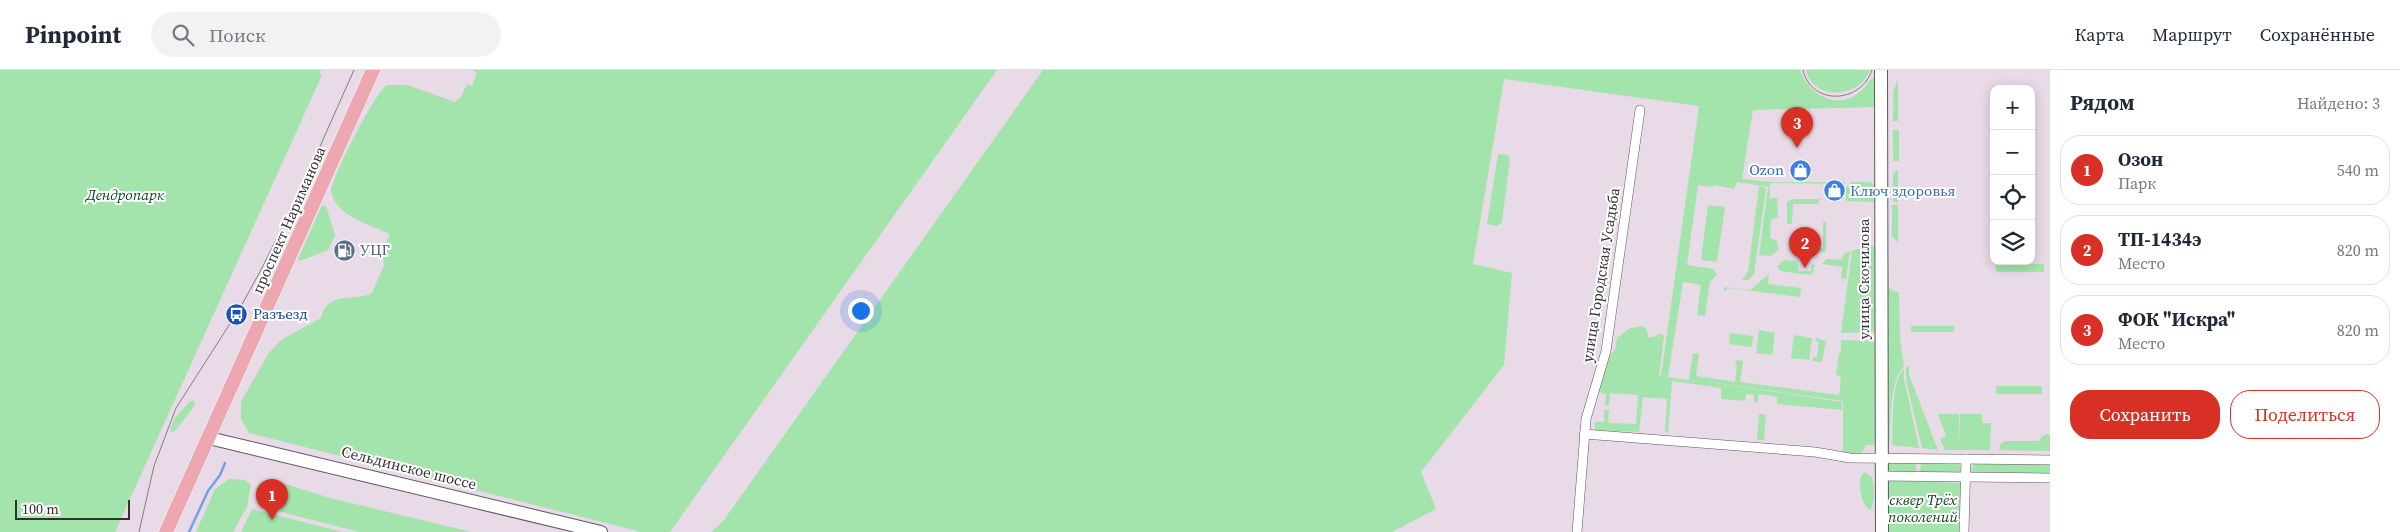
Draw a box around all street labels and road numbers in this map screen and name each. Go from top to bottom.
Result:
street label: проспект Нариманова [247,143,331,297]
street label: улица Городская Усадьба [1576,186,1625,364]
street label: улица Скочилова [1853,218,1874,340]
street label: Сельдинское шоссе [339,441,479,495]

